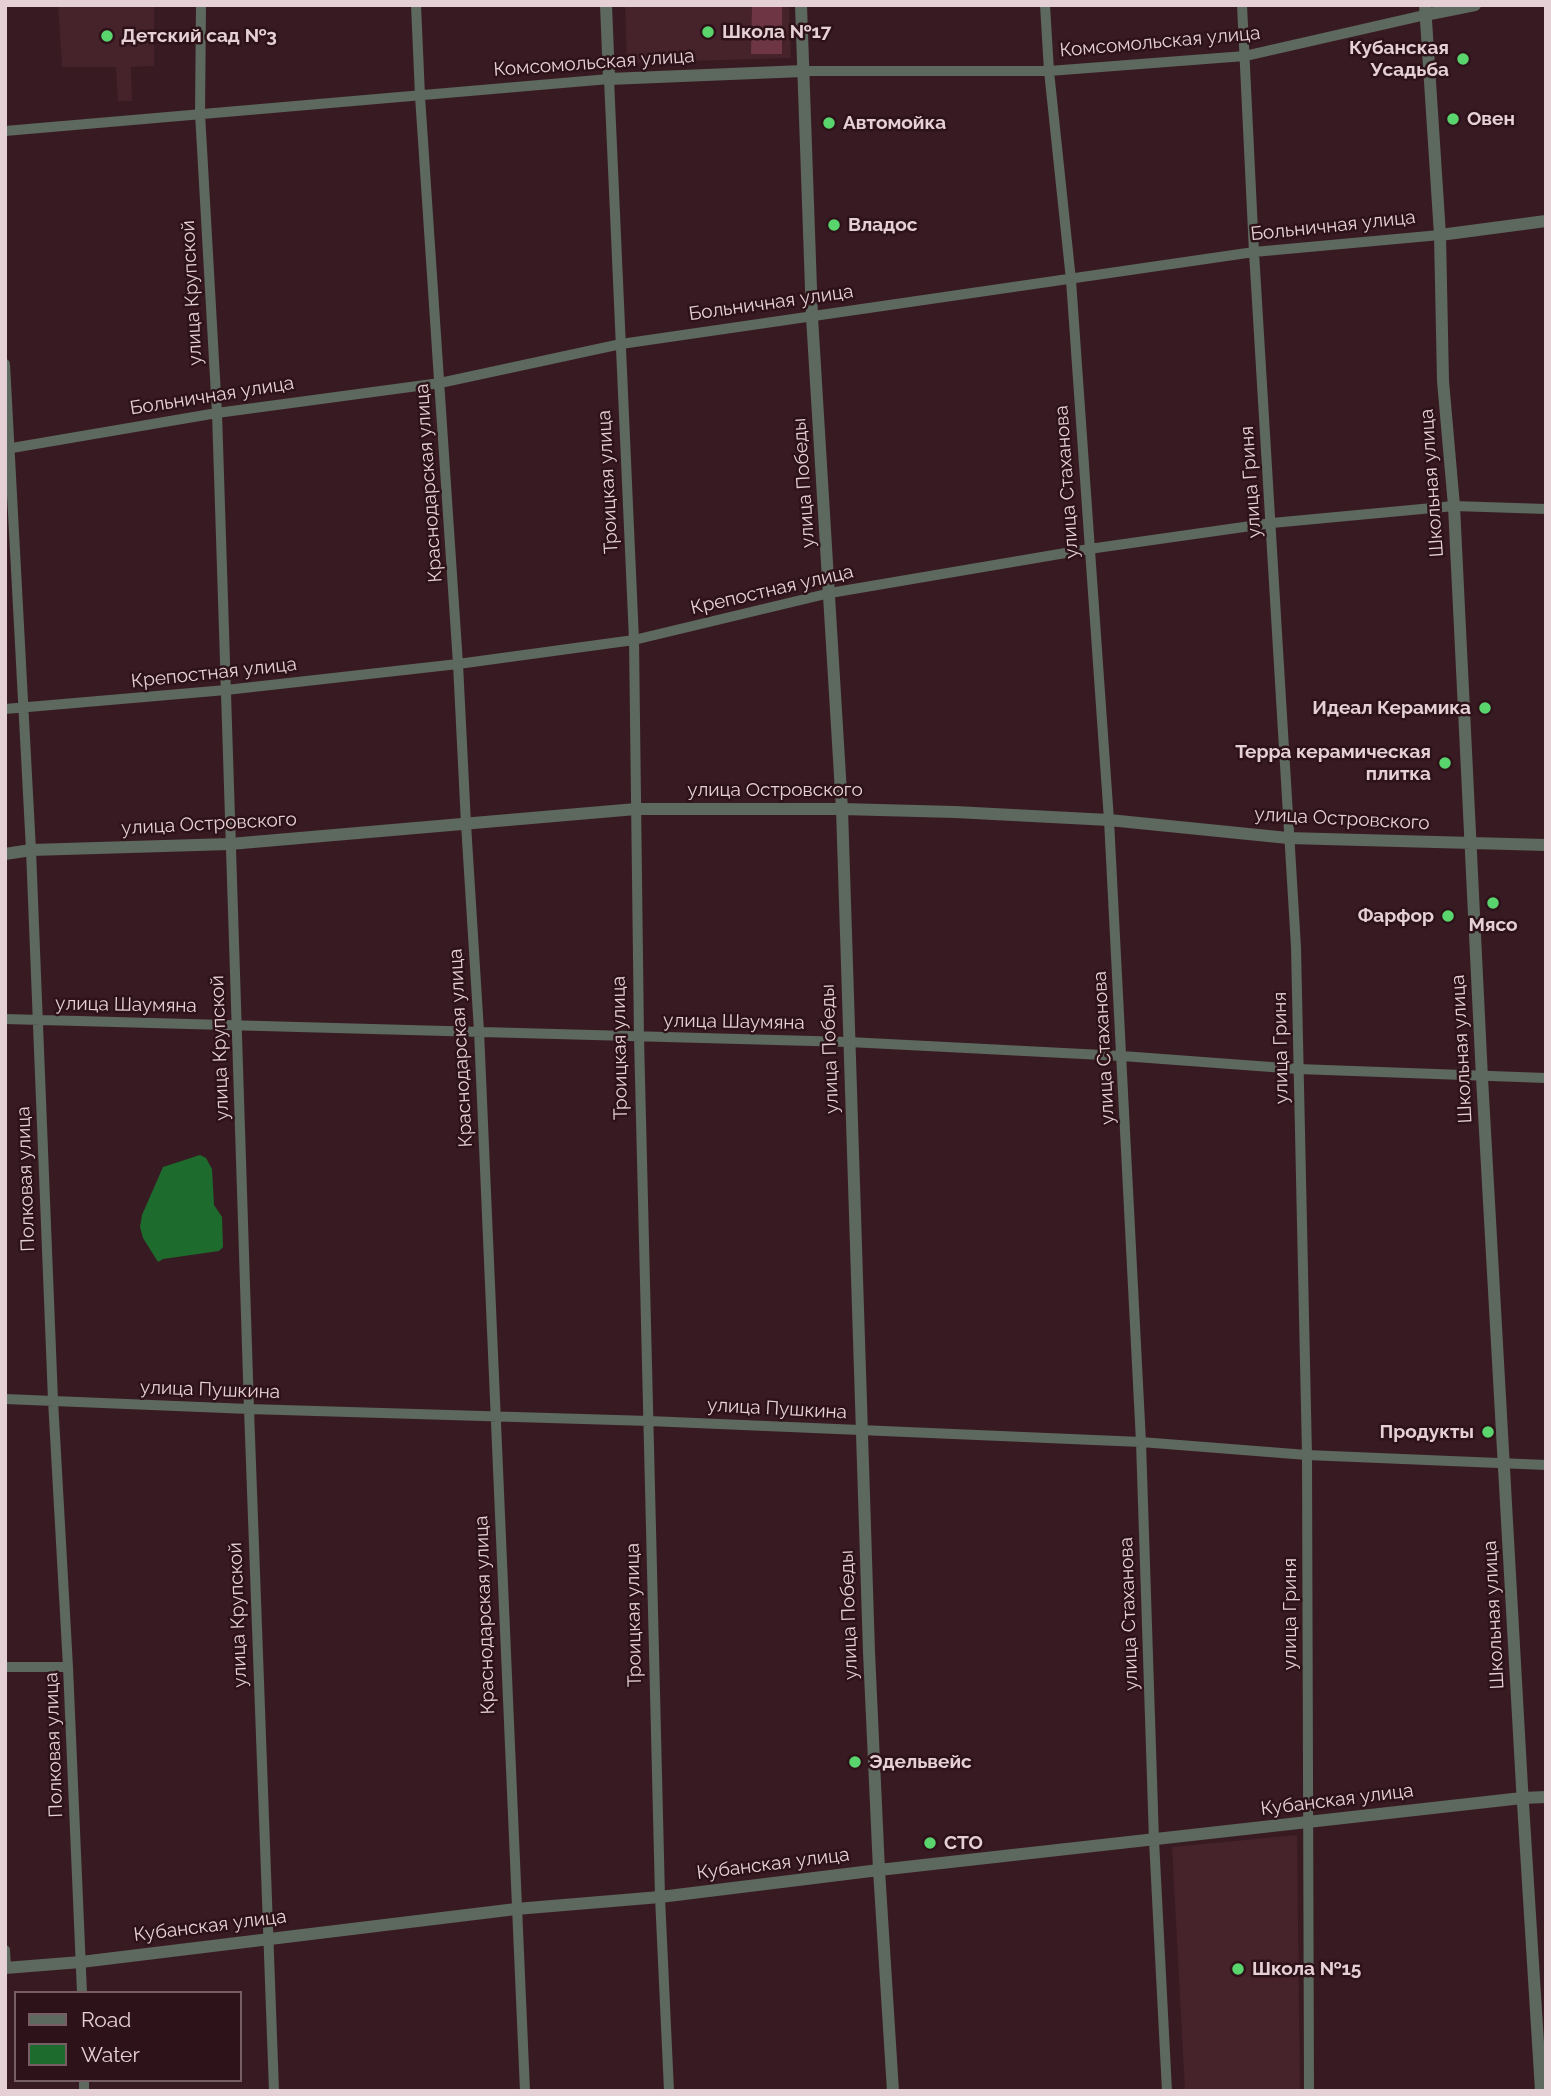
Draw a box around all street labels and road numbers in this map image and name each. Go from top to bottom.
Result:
street label: Комсомольская улица [1059,22,1261,62]
street label: Комсомольская улица [493,45,695,81]
street label: Больничная улица [1249,206,1417,246]
street label: улица Крупской [177,220,207,366]
street label: Больничная улица [687,280,855,326]
street label: Больничная улица [128,372,296,420]
street label: Краснодарская улица [411,383,447,583]
street label: улица Стаханова [1050,405,1084,559]
street label: Школьная улица [1415,408,1449,558]
street label: Троицкая улица [593,410,623,554]
street label: улица Победы [788,417,820,549]
street label: улица Гриня [1236,425,1266,539]
street label: Крепостная улица [688,560,856,620]
street label: Крепостная улица [130,653,298,693]
street label: улица Островского [687,779,863,801]
street label: улица Островского [1254,803,1430,835]
street label: улица Островского [121,808,297,840]
street label: Краснодарская улица [444,948,478,1148]
street label: улица Стаханова [1089,971,1119,1125]
street label: Школьная улица [1447,974,1477,1124]
street label: улица Крупской [206,975,234,1121]
street label: Троицкая улица [607,976,633,1120]
street label: улица Победы [816,984,844,1114]
street label: улица Шаумяна [55,992,197,1018]
street label: улица Гриня [1269,992,1293,1104]
street label: улица Шаумяна [663,1009,805,1035]
street label: Полковая улица [12,1106,40,1252]
street label: улица Пушкина [140,1376,280,1404]
street label: улица Пушкина [706,1394,848,1424]
street label: Краснодарская улица [470,1515,500,1715]
street label: улица Стаханова [1115,1537,1143,1691]
street label: Школьная улица [1479,1540,1509,1690]
street label: улица Крупской [224,1542,252,1688]
street label: Троицкая улица [621,1543,647,1687]
street label: улица Победы [835,1550,863,1680]
street label: улица Гриня [1279,1558,1301,1670]
street label: Полковая улица [40,1672,68,1818]
street label: Кубанская улица [1259,1779,1415,1821]
street label: Кубанская улица [695,1843,851,1885]
street label: Кубанская улица [132,1905,288,1947]

